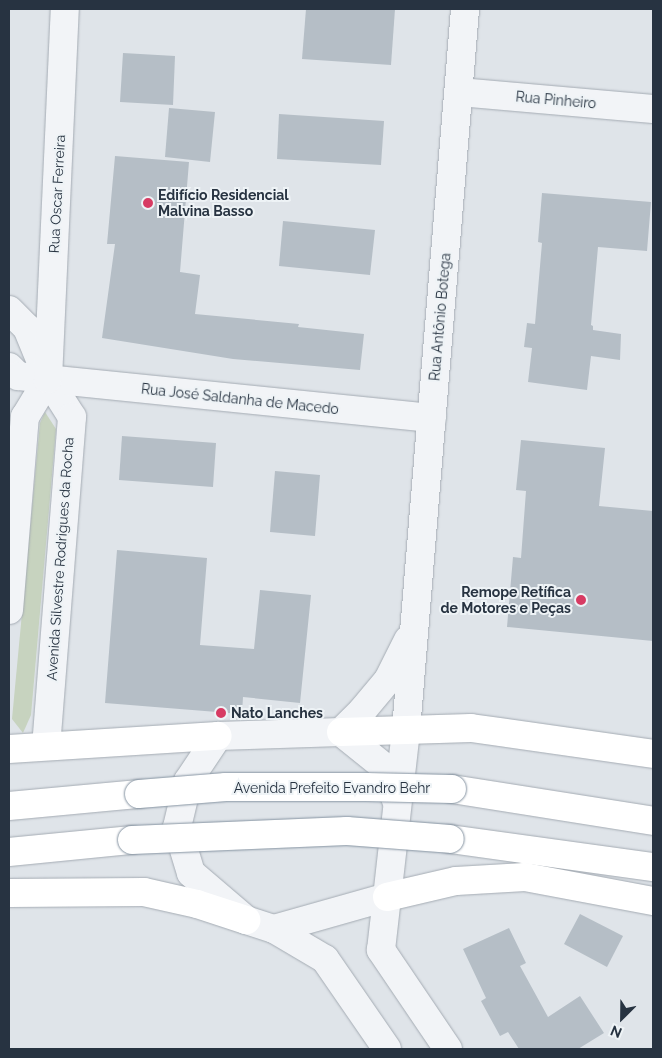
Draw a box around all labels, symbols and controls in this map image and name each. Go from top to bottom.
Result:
street label: Rua Pinheiro [515,88,597,112]
street label: Rua Oscar Ferreira [45,134,69,254]
place label: Edifício Residencial Malvina Basso [158,187,289,220]
marker: Edifício Residencial Malvina Basso [142,197,154,209]
street label: Rua Antônio Botega [426,252,454,382]
street label: Rua José Saldanha de Macedo [140,380,340,418]
street label: Avenida Silvestre Rodrigues da Rocha [43,437,77,681]
place label: Remope Retífica de Motores e Peças [441,584,571,616]
marker: Remope Retífica de Motores e Peças [575,594,587,606]
place label: Nato Lanches [231,705,323,721]
marker: Nato Lanches [215,707,227,719]
street label: Avenida Prefeito Evandro Behr [234,780,430,796]
north arrow [597,993,647,1043]
text: N [608,1022,624,1041]

